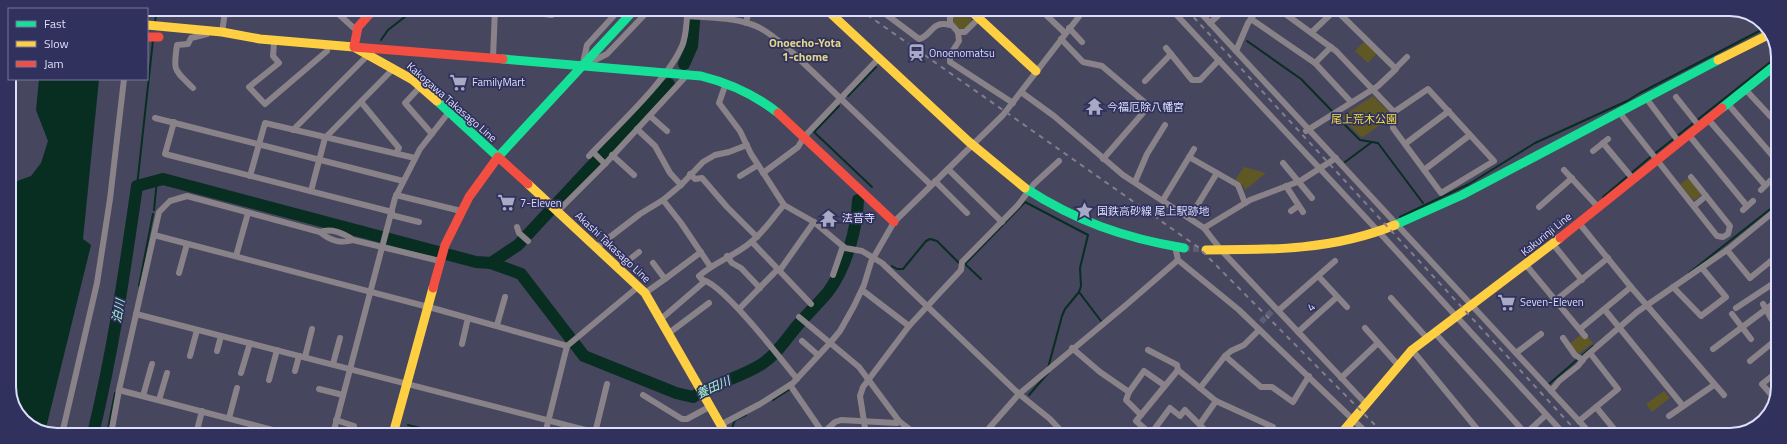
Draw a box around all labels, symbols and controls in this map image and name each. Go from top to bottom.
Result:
legend [8,8,148,80]
text: Fast [44,14,67,33]
district label: Onoecho-Yota 1-chome [769,33,841,66]
text: Slow [44,34,69,53]
station icon: Onoenomatsu [906,43,926,63]
place label: Onoenomatsu [929,45,995,61]
text: Jam [44,54,64,73]
street label: Kakogawa Takasago Line [403,58,501,146]
supermarket icon: FamilyMart [449,72,469,92]
place label: FamilyMart [472,74,525,90]
temple icon: 今福厄除八幡宮 [1084,97,1104,117]
place label: 今福厄除八幡宮 [1107,99,1184,115]
park label: 尾上荒木公園 [1331,111,1397,127]
supermarket icon: 7-Eleven [497,193,517,213]
place label: 7-Eleven [520,195,562,211]
place icon: 国鉄高砂線 尾上駅跡地 [1074,201,1094,221]
place label: 国鉄高砂線 尾上駅跡地 [1097,203,1209,219]
street label: Akashi Takasago Line [572,208,655,287]
temple icon: 法音寺 [819,208,839,228]
street label: Kakurinji Line [1517,208,1575,260]
place label: 法音寺 [842,210,875,226]
supermarket icon: Seven-Eleven [1497,292,1517,312]
place label: Seven-Eleven [1520,294,1584,310]
water label: 泊川 [107,296,130,324]
street label: 4 [1303,299,1319,315]
water label: 養田川 [693,370,735,403]

